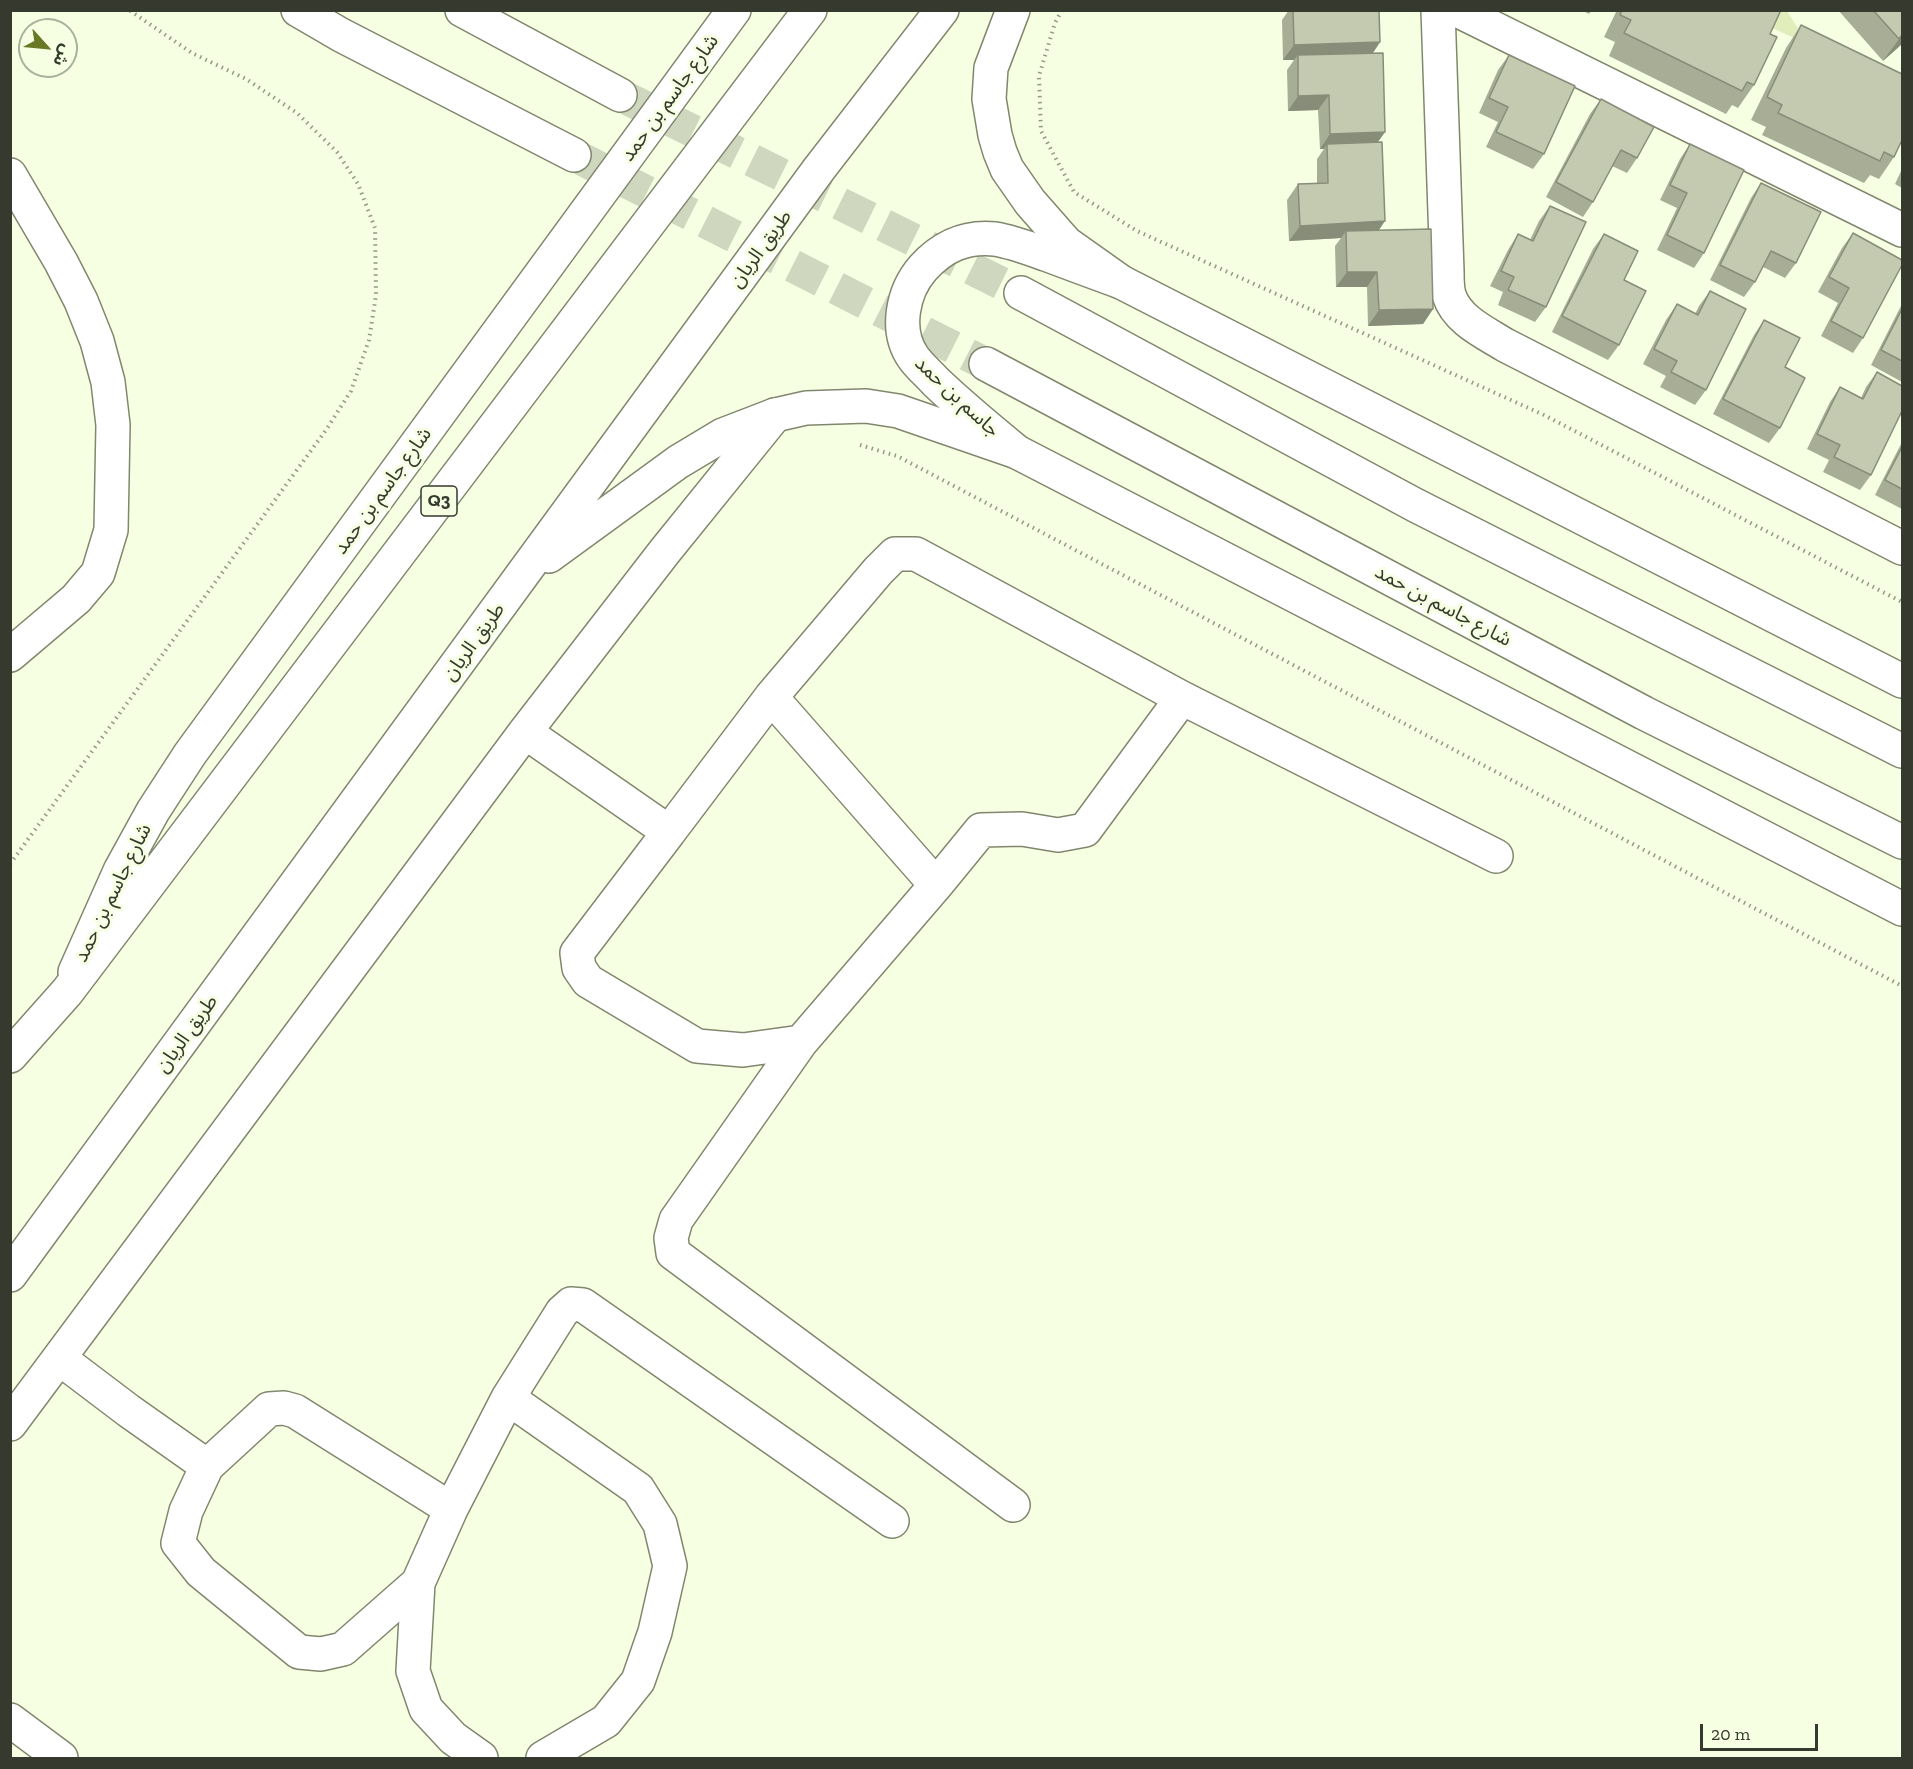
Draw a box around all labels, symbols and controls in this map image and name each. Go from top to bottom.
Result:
north arrow [18,18,78,78]
street label: شارع جاسم بن حمد [616,30,724,166]
text: ش [49,41,76,70]
street label: طريق الريان [725,205,797,293]
street label: جاسم بن حمد [909,352,1005,442]
street label: شارع جاسم بن حمد [329,423,437,559]
road number: Q3 [421,486,457,516]
street label: شارع جاسم بن حمد [1371,560,1515,652]
street label: طريق الريان [438,598,510,686]
street label: شارع جاسم بن حمد [69,820,157,966]
street label: طريق الريان [151,990,223,1078]
scale bar [1703,1712,1822,1750]
text: 20 m [1711,1723,1750,1745]

